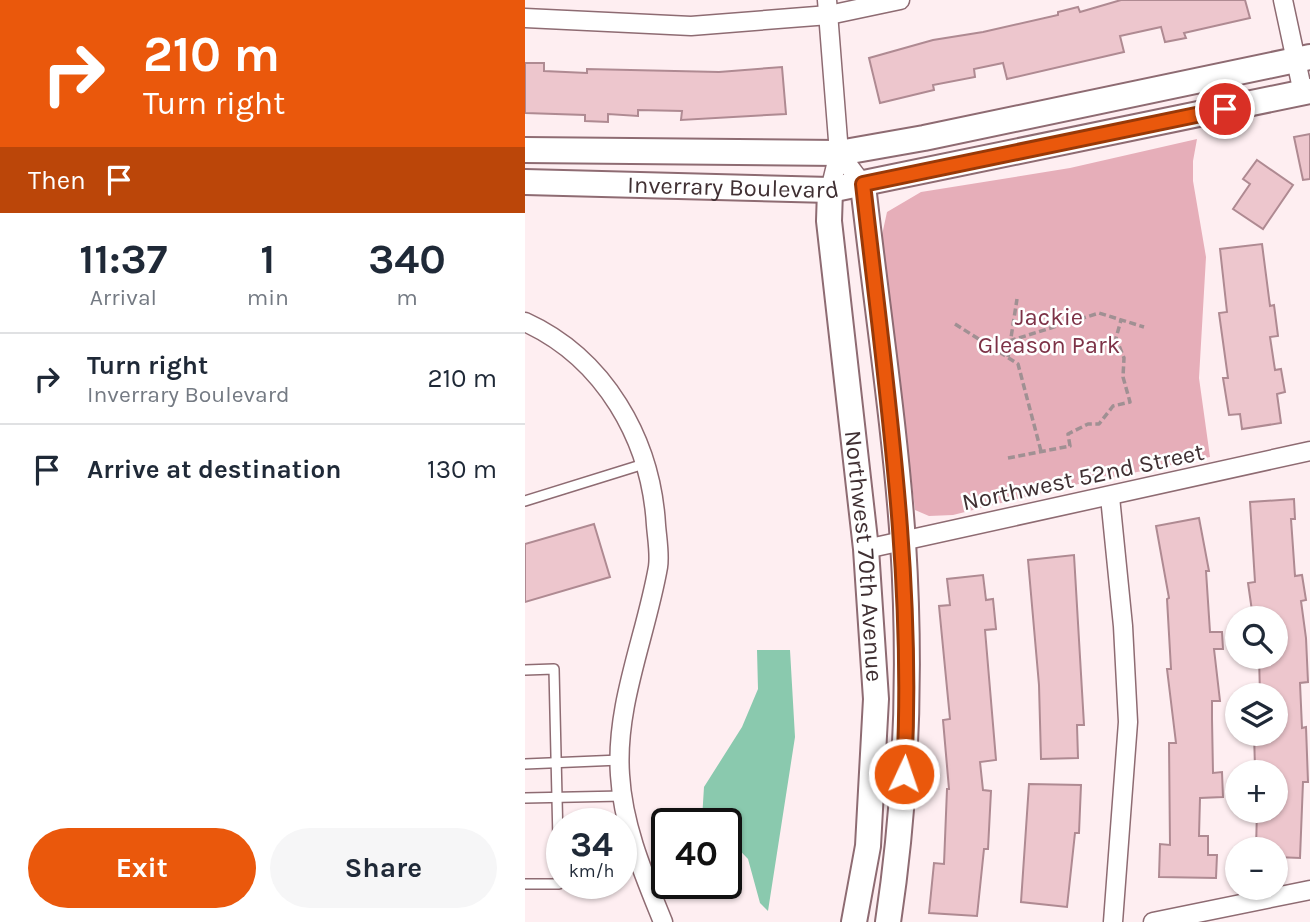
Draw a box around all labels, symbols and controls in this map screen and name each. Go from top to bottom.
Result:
text: 210 m [143,26,280,83]
icon: right [28,28,119,119]
pin [1195,79,1255,139]
text: Turn right [143,85,285,122]
icon: arrive [1206,90,1244,128]
icon: arrive [100,161,138,199]
text: Then [28,165,86,196]
street label: Inverrary Boulevard [627,171,841,205]
text: 11:37 [79,234,167,284]
text: 1 [260,234,275,284]
text: 340 [368,234,446,284]
text: Arrival [90,284,157,311]
text: min [247,284,289,311]
text: m [396,284,418,311]
park label: Jackie Gleason Park [978,303,1120,359]
text: Turn right [87,350,208,381]
icon: right [28,360,66,398]
text: 210 m [427,363,497,394]
text: Inverrary Boulevard [87,381,290,408]
street label: Northwest 70th Avenue [839,429,889,683]
street label: Northwest 52nd Street [960,438,1206,516]
icon: arrive [28,451,66,489]
text: Arrive at destination [87,454,341,485]
text: 130 m [427,454,497,485]
map controls [1225,606,1288,900]
button: search [1225,606,1288,669]
button: layers [1225,683,1288,746]
position arrow [867,737,941,811]
button: + [1225,760,1288,823]
speed limit sign: 40 [651,808,742,899]
text: 34 [570,824,613,865]
button: Exit [28,828,256,908]
button: Share [270,828,497,908]
button: − [1225,837,1288,900]
text: km/h [569,860,614,882]

